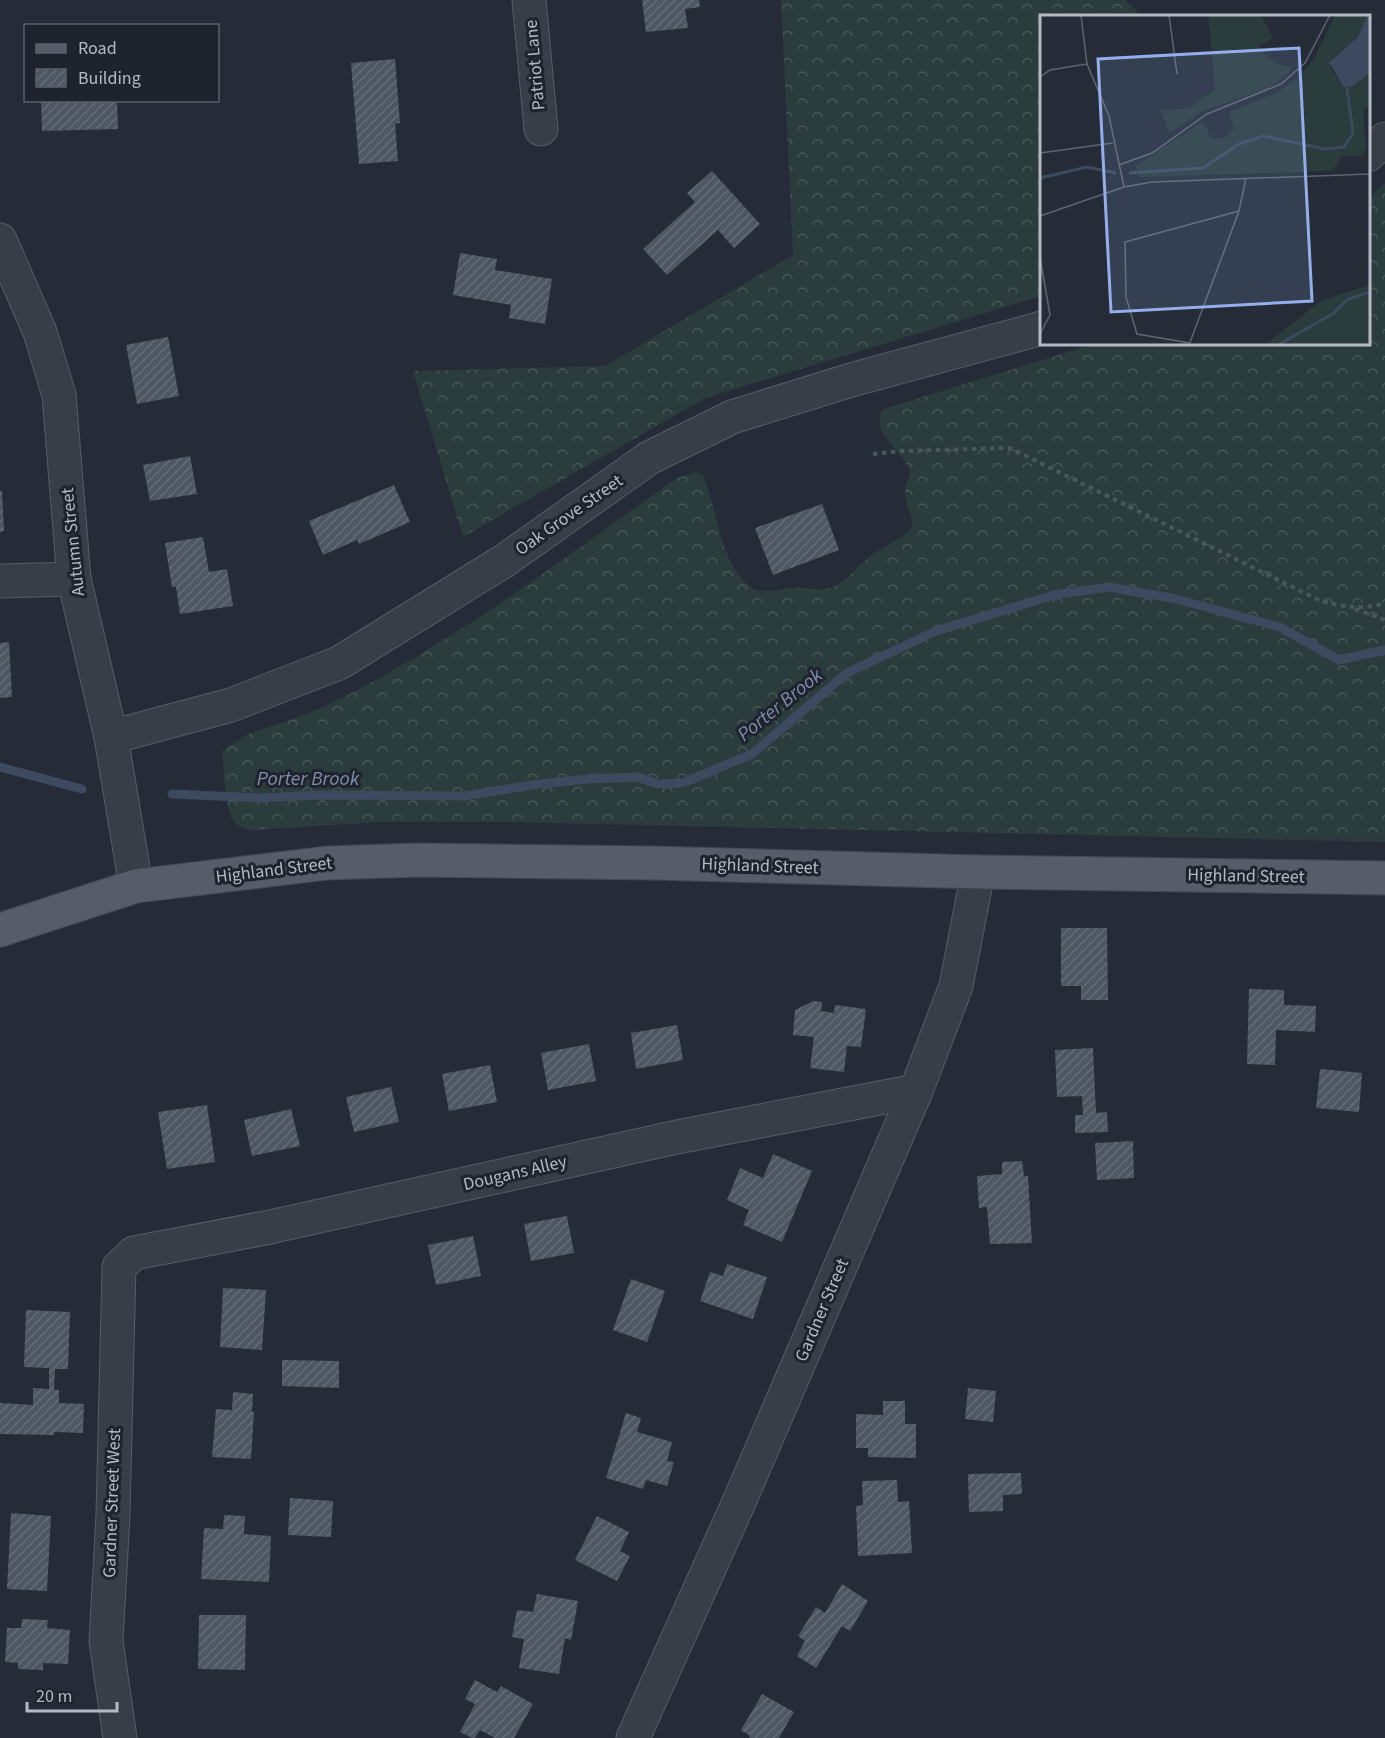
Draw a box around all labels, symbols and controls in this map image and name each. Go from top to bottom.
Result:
inset map [1040,15,1370,345]
street label: Patriot Lane [519,19,551,111]
legend [24,24,219,102]
text: Road [78,36,117,61]
text: Building [78,66,141,91]
street label: Oak Grove Street [510,469,628,561]
street label: Autumn Street [55,487,91,597]
water label: Porter Brook [731,662,829,748]
water label: Porter Brook [257,765,360,793]
street label: Highland Street [214,850,334,890]
street label: Highland Street [701,851,819,881]
street label: Highland Street [1187,862,1305,890]
street label: Dougans Alley [461,1149,570,1197]
street label: Gardner Street [789,1255,855,1365]
street label: Gardner Street West [97,1428,127,1578]
scale bar [27,1675,117,1713]
text: 20 m [36,1684,72,1709]

